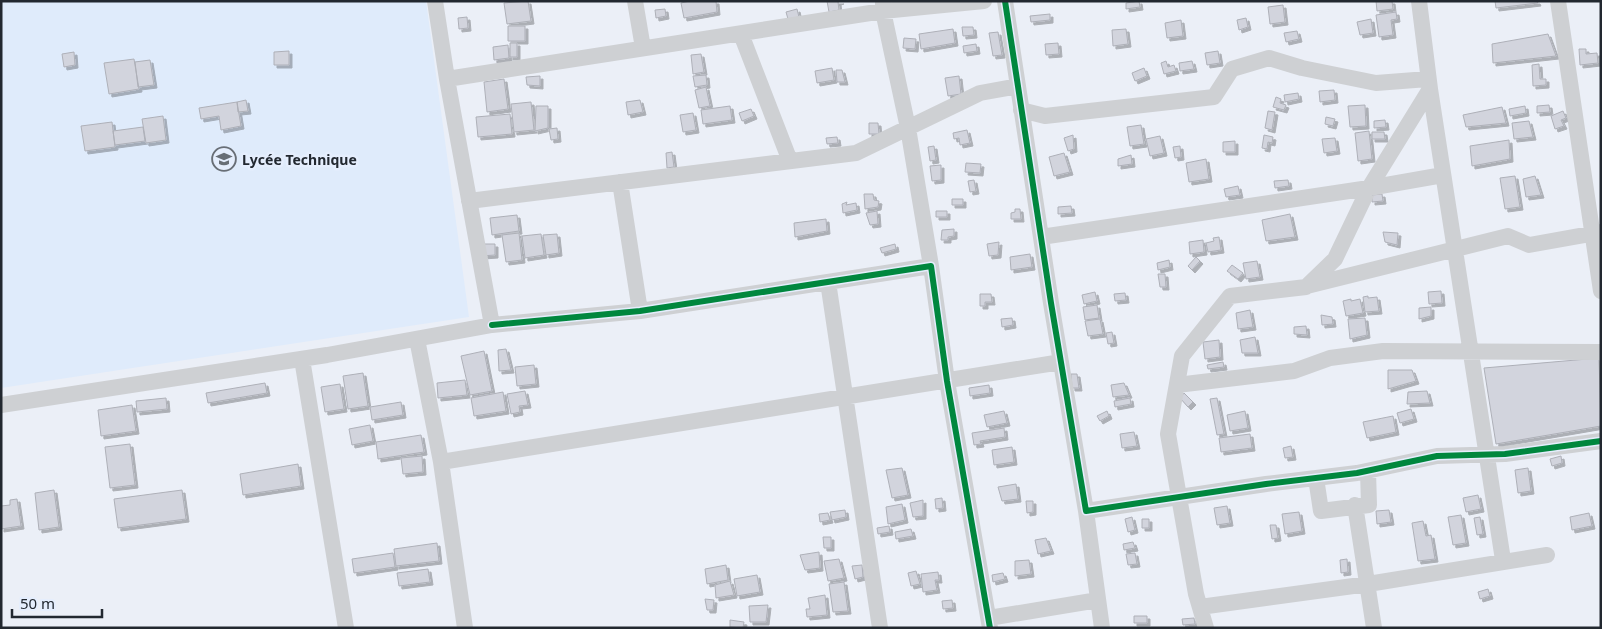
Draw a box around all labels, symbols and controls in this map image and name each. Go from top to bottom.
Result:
school or university icon: Lycée Technique [211,146,237,172]
place label: Lycée Technique [242,150,357,169]
scale bar [12,586,102,618]
text: 50 m [20,593,55,613]

